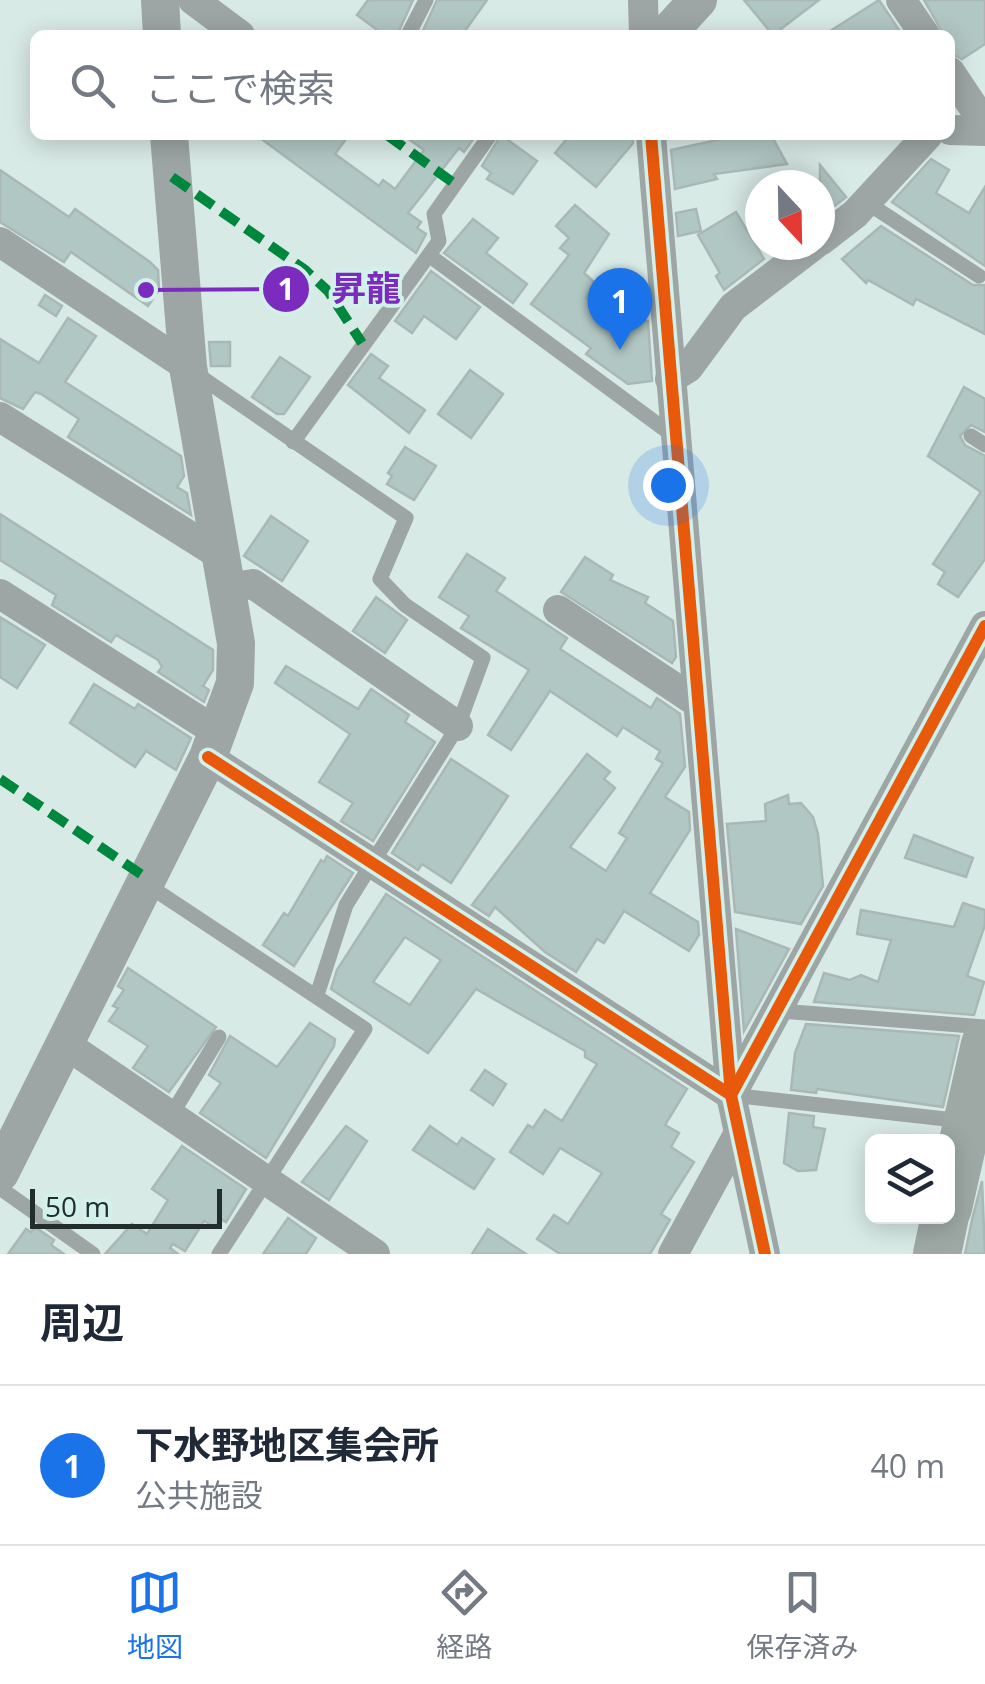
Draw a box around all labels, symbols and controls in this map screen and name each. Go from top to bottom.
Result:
search box [30,30,955,140]
icon: search [65,58,120,113]
text: ここで検索 [145,61,335,113]
north arrow [745,170,835,260]
callout: 昇龍 [261,257,421,322]
text: 昇龍 [331,264,401,311]
text: 1 [277,268,295,309]
pin: 1 [588,268,652,350]
your location [643,460,694,511]
map controls [865,1134,955,1224]
button: layers [865,1134,955,1224]
scale bar [30,1184,222,1228]
text: 50 m [45,1187,110,1225]
text: 周辺 [40,1293,124,1350]
text: 下水野地区集会所 [135,1418,439,1470]
text: 1 [63,1444,82,1487]
text: 40 m [870,1444,945,1487]
text: 公共施設 [135,1473,263,1516]
tab: 地図 [127,1565,183,1665]
tab: 経路 [436,1565,492,1665]
tab: 保存済み [746,1565,858,1665]

